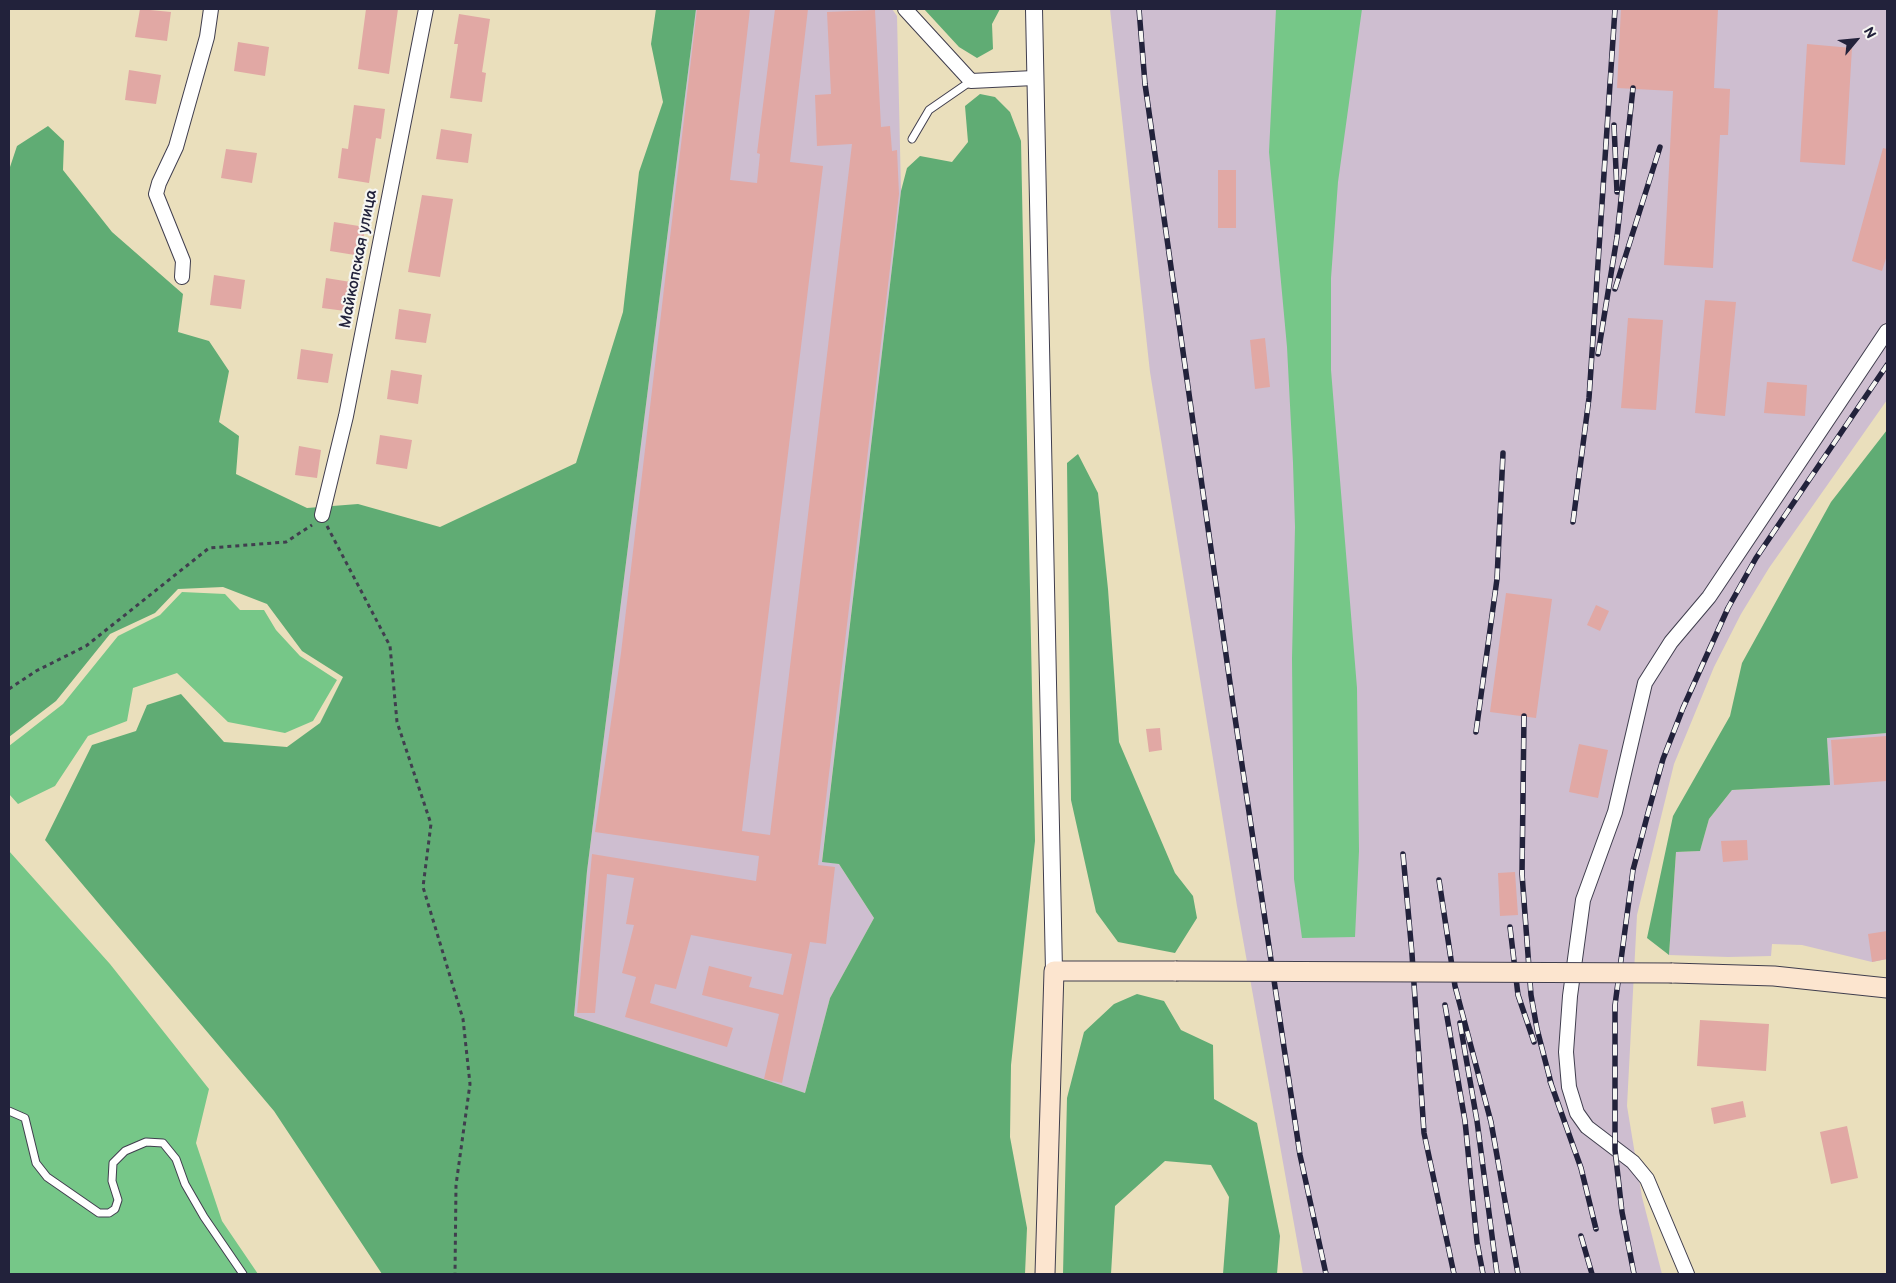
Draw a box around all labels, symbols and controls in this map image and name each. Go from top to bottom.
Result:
north arrow [1831,15,1881,65]
text: N [1860,24,1880,41]
street label: Майкопская улица [336,188,382,330]

